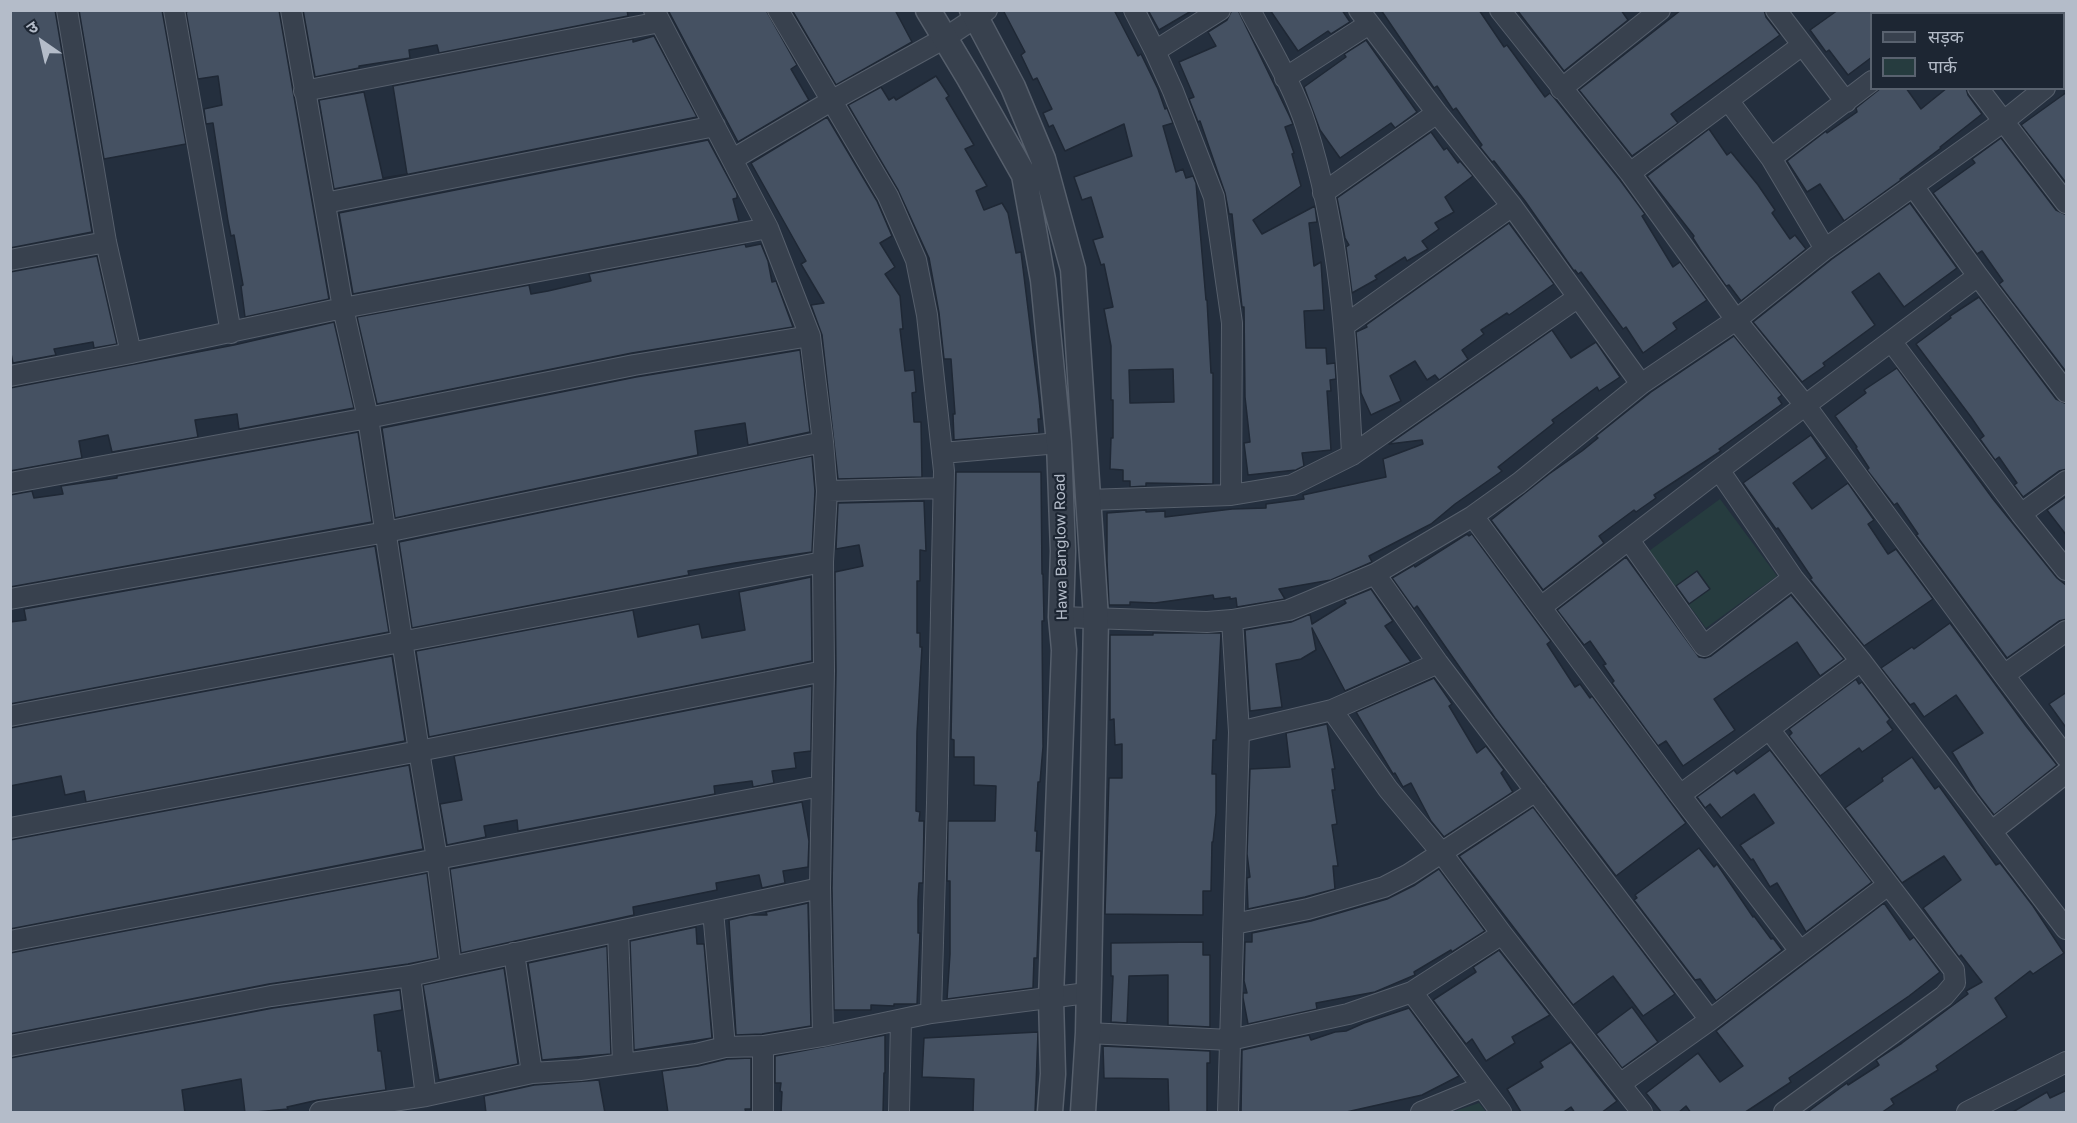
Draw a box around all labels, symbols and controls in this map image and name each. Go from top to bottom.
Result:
north arrow [12,12,72,72]
legend [1870,12,2065,90]
text: उ [22,16,41,38]
text: सड़क [1928,25,1964,47]
text: पार्क [1928,55,1957,77]
street label: Hawa Banglow Road [1051,473,1071,621]

